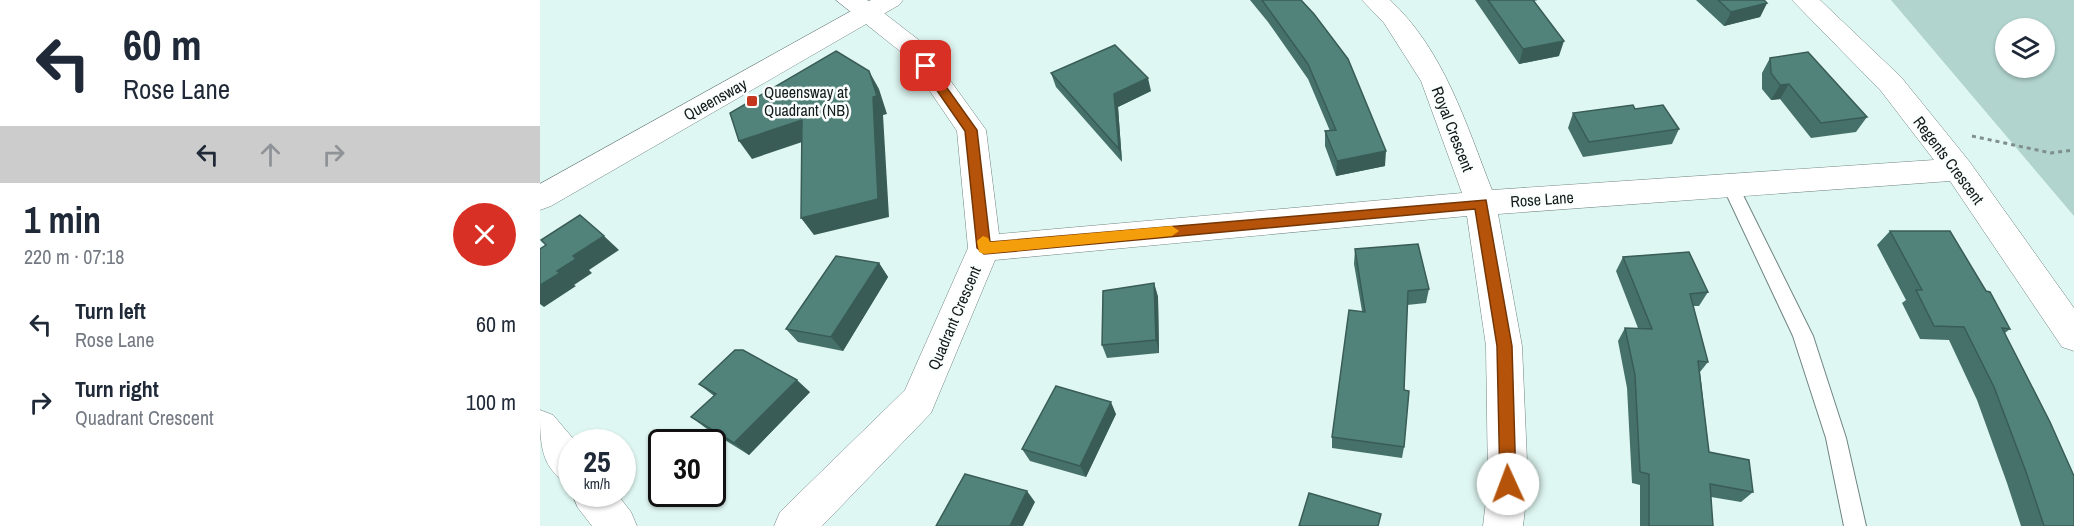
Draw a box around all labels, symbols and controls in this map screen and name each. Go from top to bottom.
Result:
text: 60 m [123,17,202,73]
map controls [1995,18,2055,78]
button: layers [1995,18,2055,78]
icon: left [24,24,102,102]
pin [900,40,951,91]
icon: arrive [909,49,942,82]
text: Rose Lane [123,71,230,107]
street label: Queensway [679,72,751,125]
place label: Queensway at Quadrant (NB) [764,81,849,121]
street label: Royal Crescent [1427,83,1479,175]
marker: Queensway at Quadrant (NB) [745,94,759,108]
street label: Regents Crescent [1909,111,1990,209]
icon: left [191,138,224,171]
icon: ahead [254,138,287,171]
icon: right [317,138,350,171]
street label: Rose Lane [1510,186,1574,212]
text: 1 min [24,196,101,244]
button: close [453,203,516,266]
text: 220 m · 07:18 [24,243,124,270]
street label: Quadrant Crescent [922,262,986,373]
text: Turn left [75,296,146,326]
icon: left [24,308,57,341]
text: 60 m [476,309,516,339]
text: Rose Lane [75,326,154,353]
text: Turn right [75,374,159,404]
icon: right [24,386,57,419]
text: 100 m [466,387,516,417]
text: Quadrant Crescent [75,404,214,431]
speed limit sign: 30 [648,429,726,507]
text: 25 [583,441,611,481]
position arrow [1476,452,1540,516]
text: km/h [584,473,610,494]

